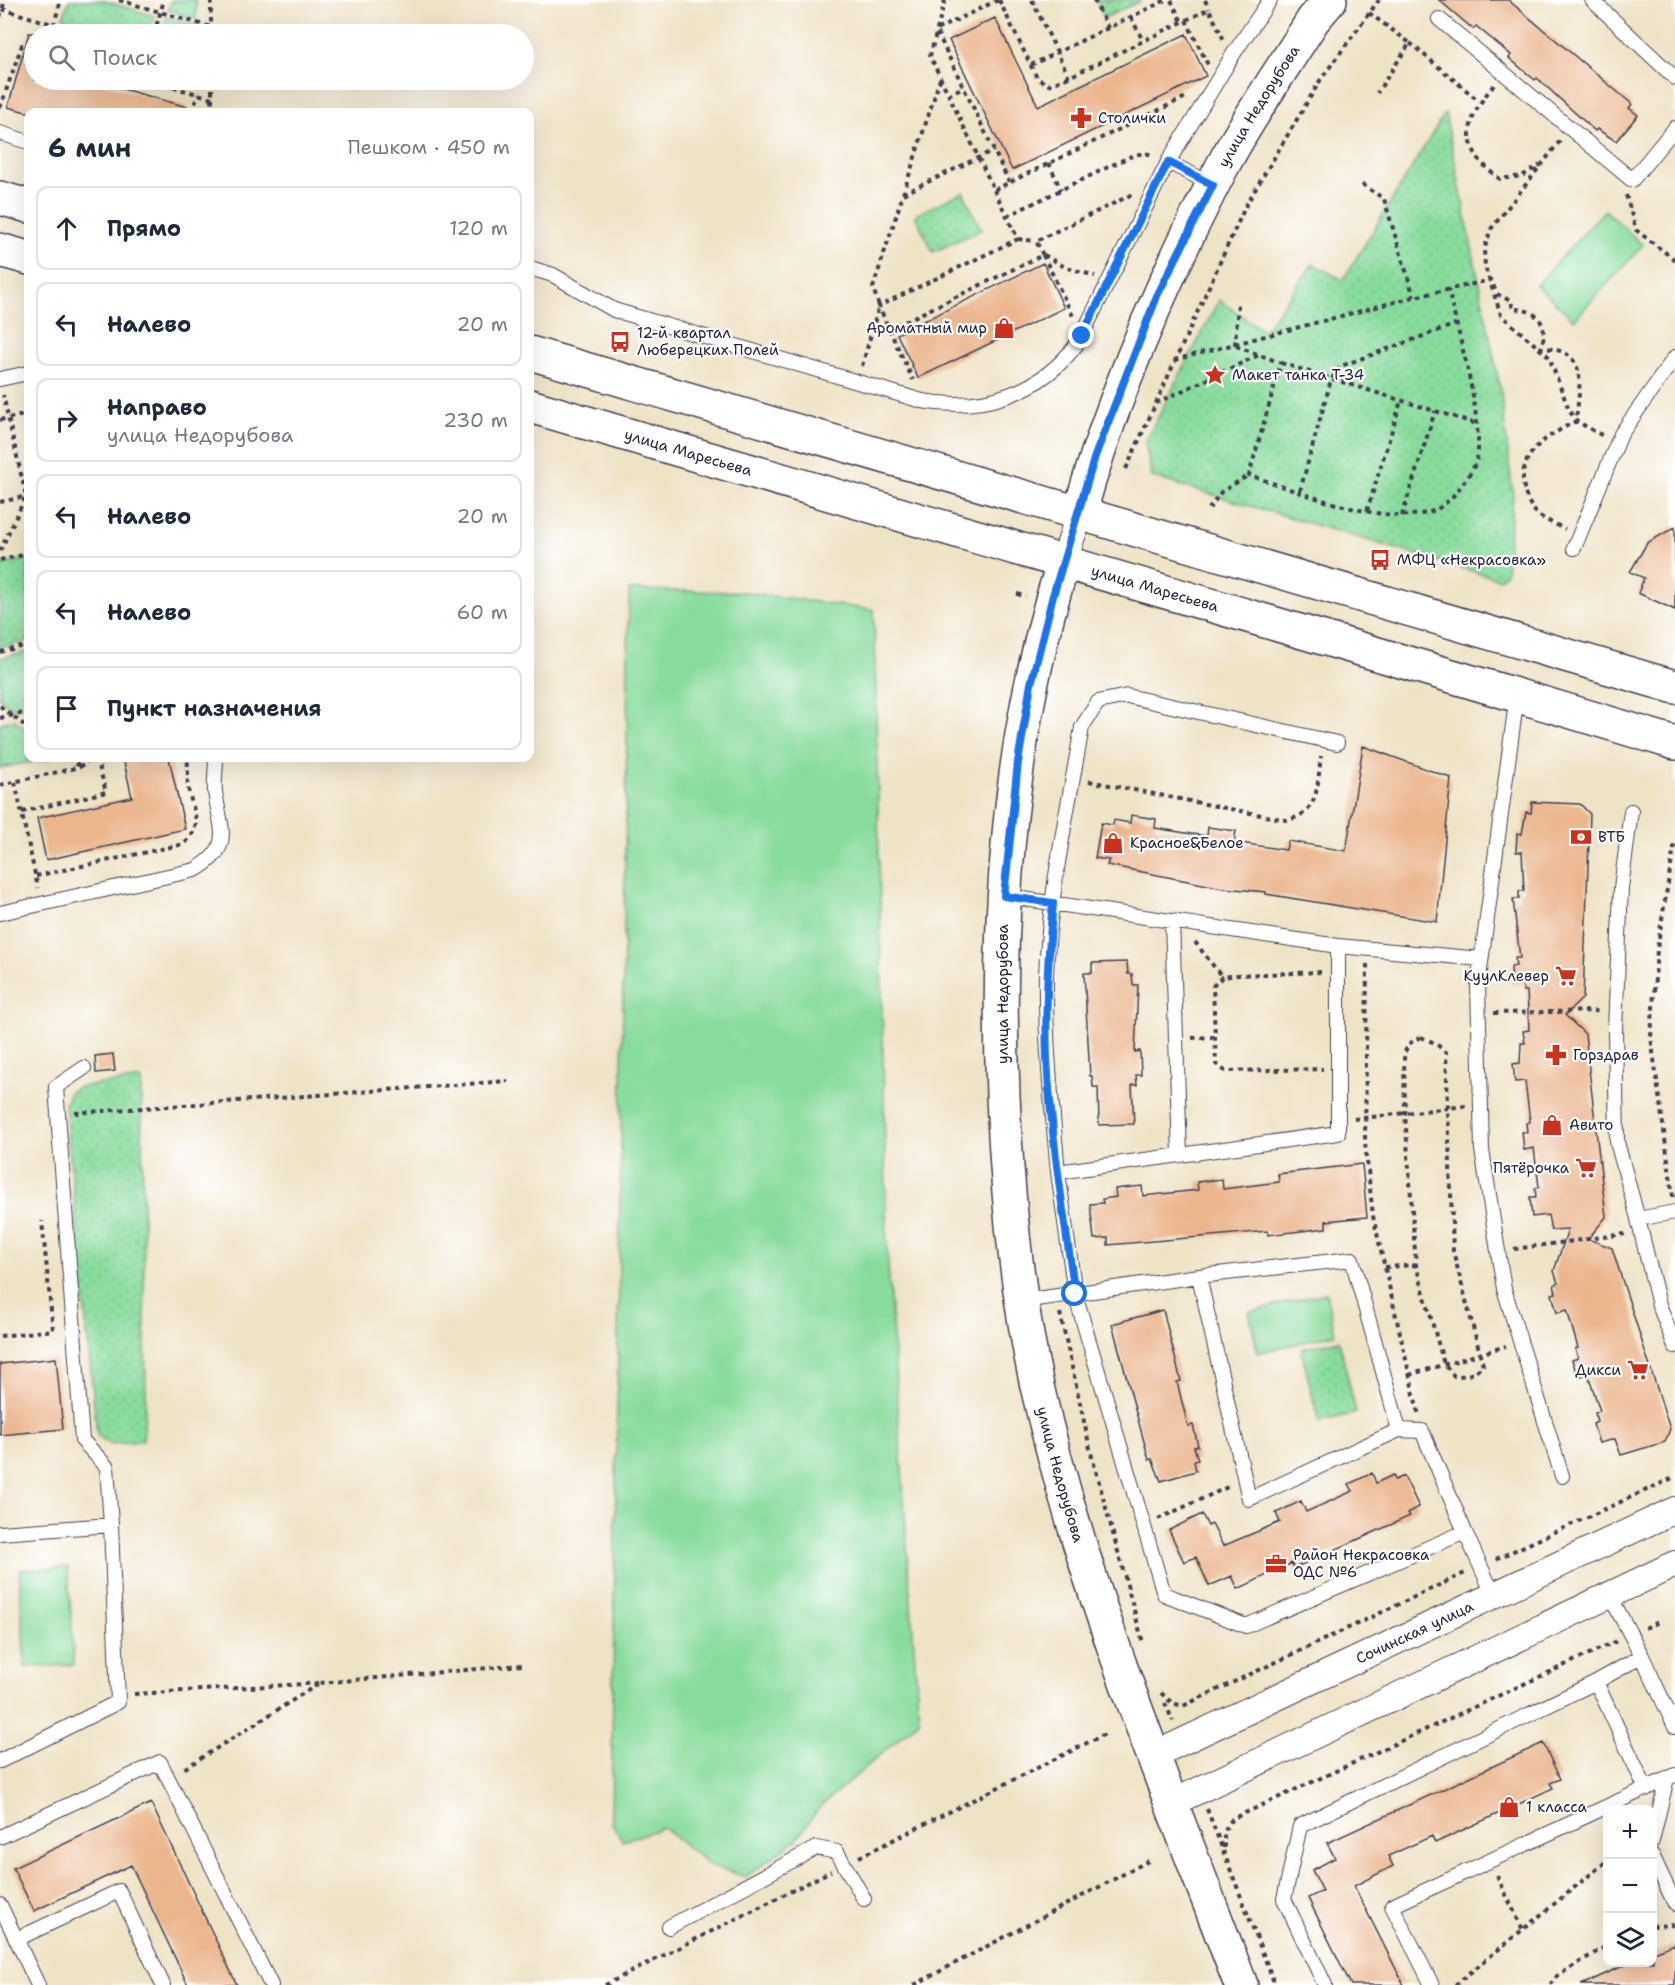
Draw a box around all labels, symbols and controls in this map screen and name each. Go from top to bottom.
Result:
search box [24,24,534,90]
icon: search [45,41,78,74]
street label: улица Недорубова [1214,41,1305,171]
text: Поиск [93,43,157,72]
pharmacy icon: Столички [1069,106,1093,130]
place label: Столички [1098,108,1166,128]
text: 6 мин [48,130,131,165]
text: Пешком · 450 m [347,134,510,160]
icon: ahead [50,212,83,245]
text: Прямо [107,214,181,243]
text: 120 m [449,215,508,241]
icon: left [50,308,83,341]
text: Налево [107,310,191,339]
text: 20 m [457,311,508,337]
shop icon: Ароматный мир [992,316,1016,340]
place label: Ароматный мир [866,318,987,338]
route end [1068,322,1094,348]
place label: 12-й квартал Люберецких Полей [637,323,779,360]
bus stop icon: 12-й квартал Люберецких Полей [608,330,632,354]
place icon: Макет танка Т-34 [1203,363,1227,387]
place label: Макет танка Т-34 [1232,365,1364,385]
text: Направо [107,393,207,422]
icon: right [50,404,83,437]
text: 230 m [443,407,508,433]
text: улица Недорубова [107,422,294,448]
street label: улица Маресьева [622,424,755,481]
icon: left [50,500,83,533]
text: Налево [107,502,191,531]
text: 20 m [457,503,508,529]
bus stop icon: МФЦ «Некрасовка» [1368,548,1392,572]
place label: МФЦ «Некрасовка» [1397,550,1546,570]
street label: улица Маресьева [1089,561,1222,617]
icon: left [50,596,83,629]
text: Налево [107,598,191,627]
text: 60 m [456,599,508,625]
icon: arrive [50,692,83,725]
text: Пункт назначения [107,694,321,723]
bank icon: ВТБ [1569,825,1593,849]
place label: ВТБ [1598,827,1625,847]
shop icon: Красное&Белое [1101,831,1125,855]
place label: Красное&Белое [1130,833,1244,853]
street label: улица Недорубова [993,923,1013,1064]
supermarket icon: КуулКлевер [1554,964,1578,988]
place label: КуулКлевер [1463,966,1549,986]
pharmacy icon: Горздрав [1544,1043,1568,1067]
place label: Горздрав [1573,1045,1639,1065]
shop icon: Авито [1540,1113,1564,1137]
place label: Авито [1569,1115,1613,1135]
supermarket icon: Пятёрочка [1574,1156,1598,1180]
place label: Пятёрочка [1493,1158,1570,1178]
route start [1061,1280,1087,1306]
supermarket icon: Дикси [1626,1358,1650,1382]
place label: Дикси [1575,1360,1621,1380]
street label: улица Недорубова [1032,1405,1089,1545]
place label: Район Некрасовка ОДС №6 [1293,1545,1430,1582]
office icon: Район Некрасовка ОДС №6 [1264,1552,1288,1576]
street label: Сочинская улица [1353,1596,1477,1669]
shop icon: 1 класса [1497,1795,1521,1819]
place label: 1 класса [1526,1797,1588,1817]
map controls [1603,1805,1657,1967]
button: + [1603,1805,1657,1859]
button: − [1603,1859,1657,1913]
button: layers [1603,1913,1657,1967]

